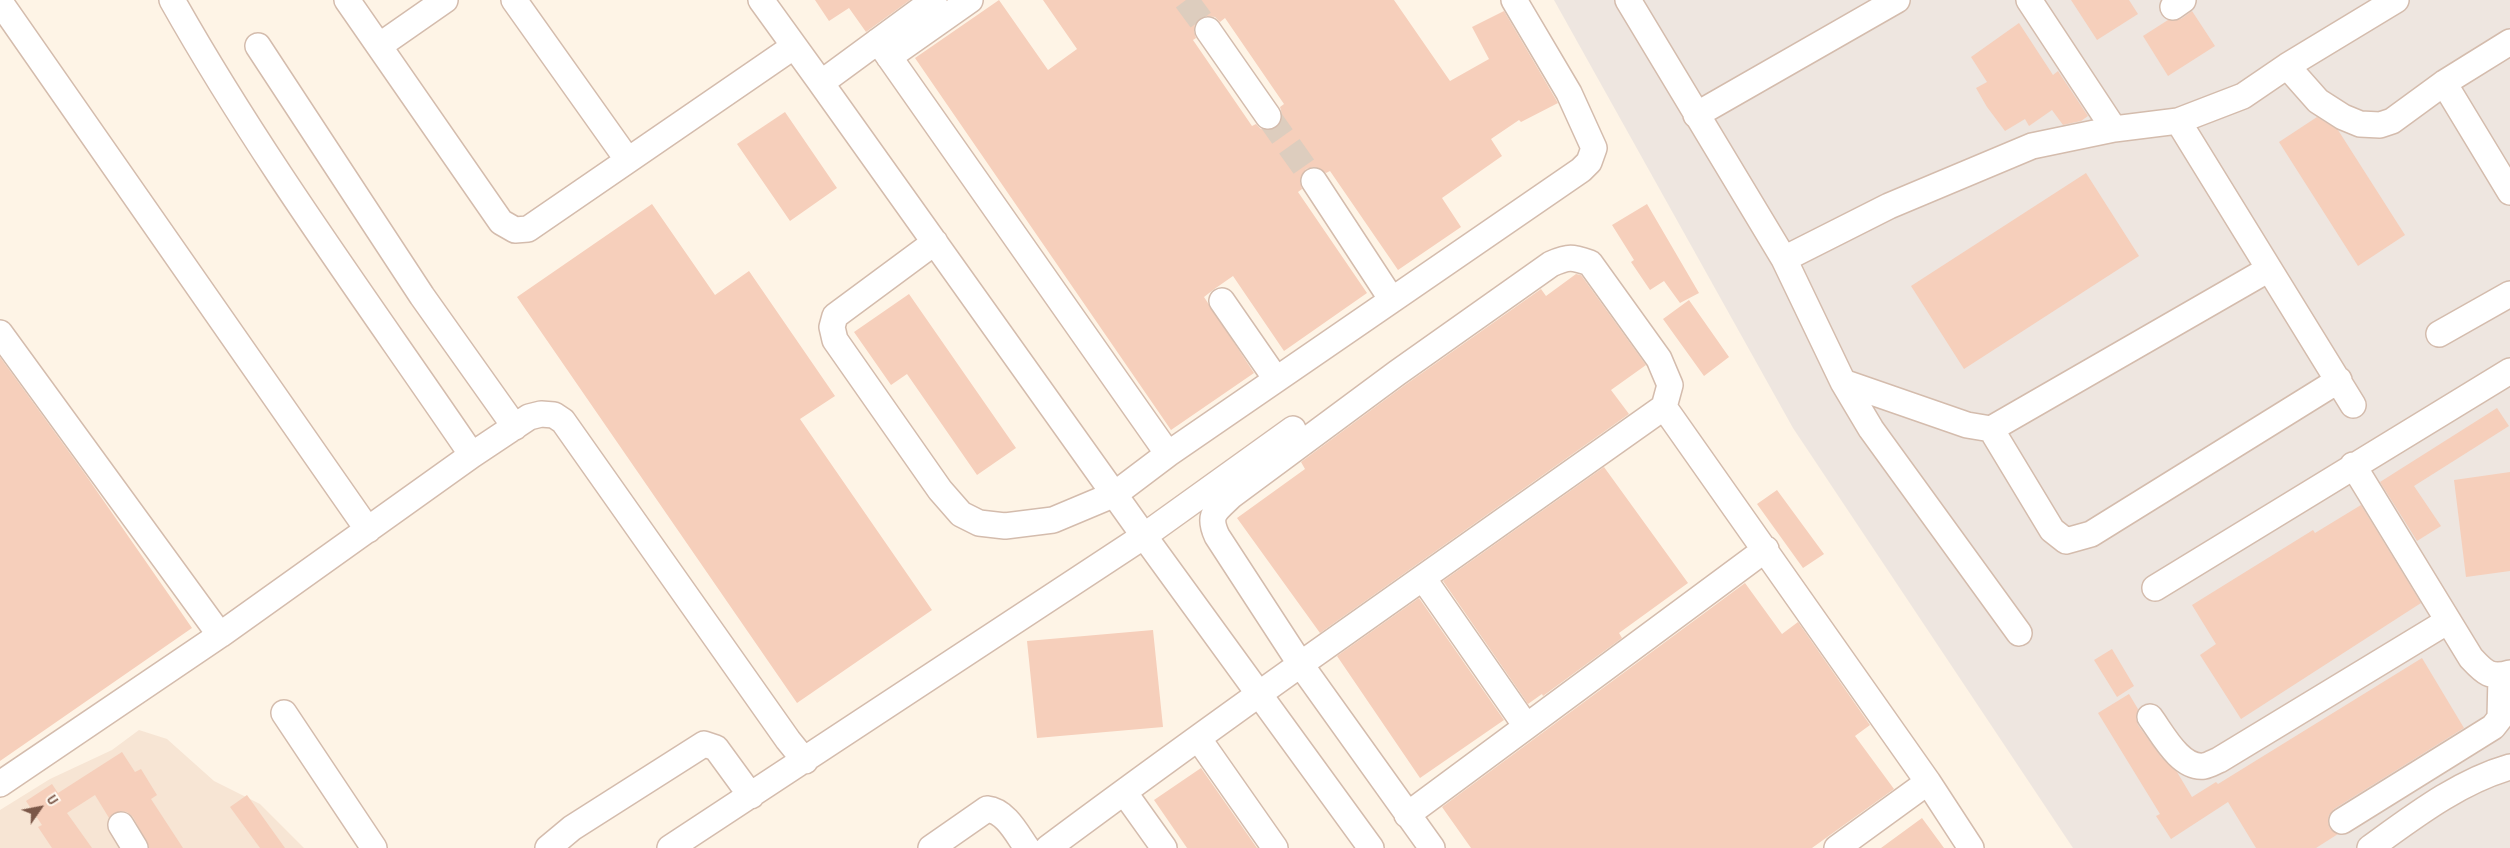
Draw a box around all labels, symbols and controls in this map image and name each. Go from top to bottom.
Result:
north arrow [15,783,65,833]
text: U [43,791,62,808]

